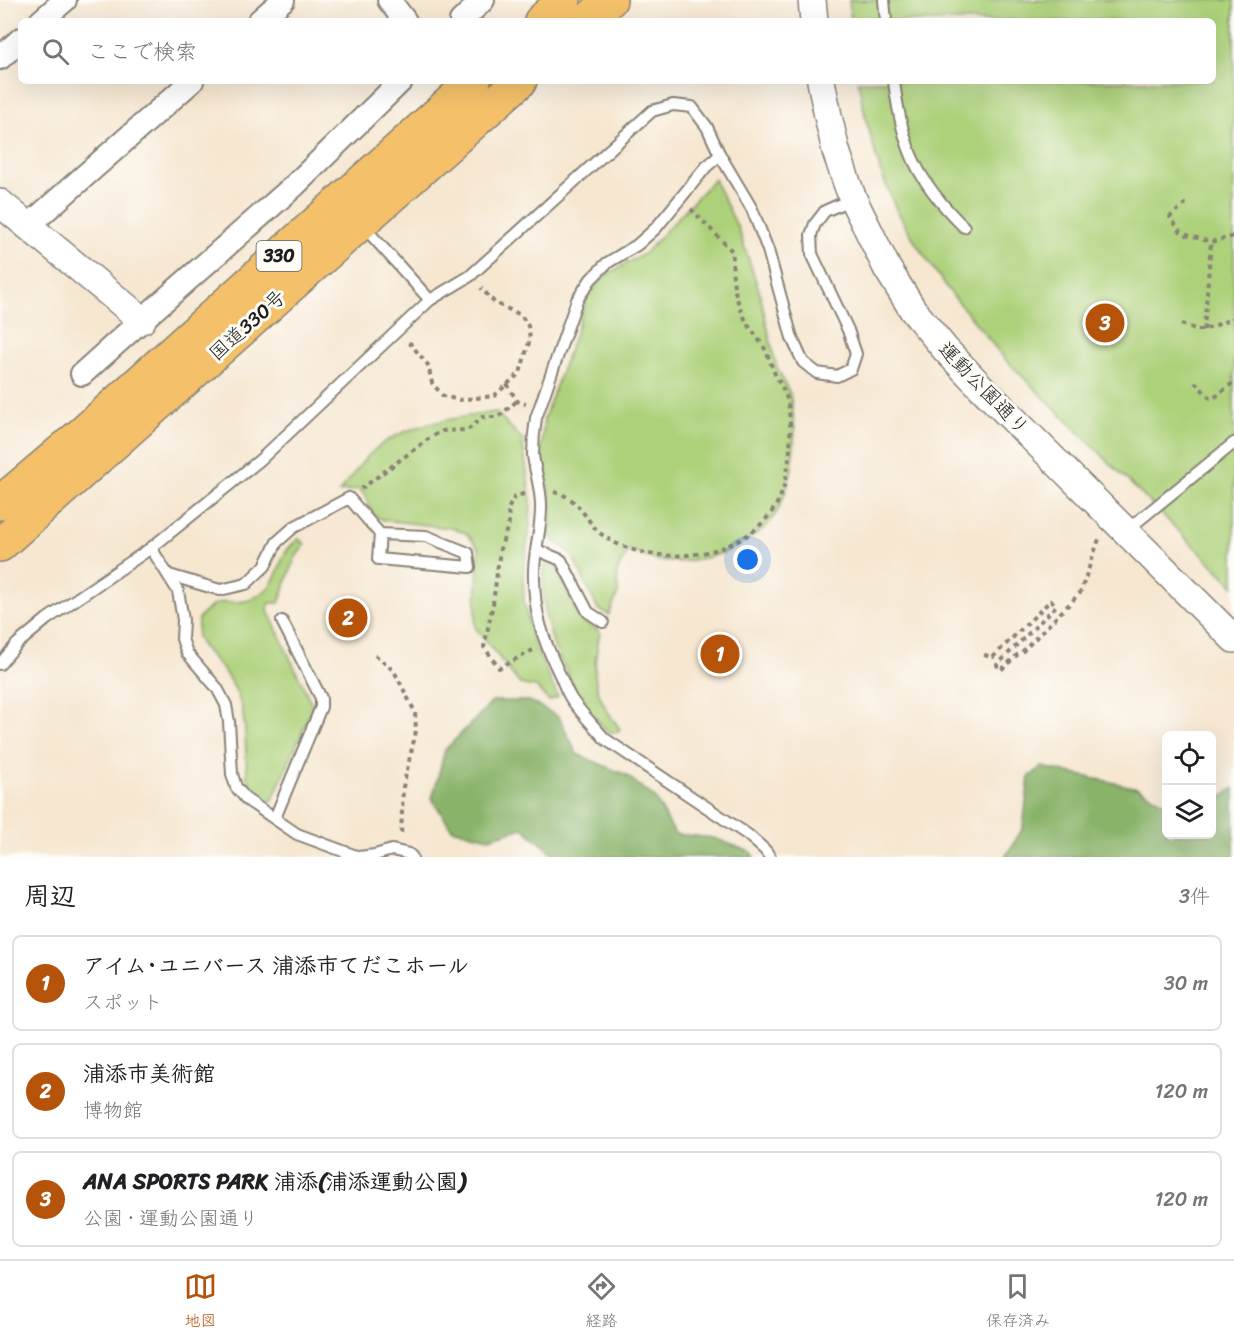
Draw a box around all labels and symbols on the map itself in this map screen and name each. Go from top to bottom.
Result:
road number: 330 [256,241,302,271]
street label: 国道330号 [200,281,294,370]
pin: 3 [1086,300,1124,346]
street label: 運動公園通り [929,333,1038,444]
your location [733,545,762,574]
pin: 2 [328,596,368,640]
pin: 1 [700,632,740,676]

